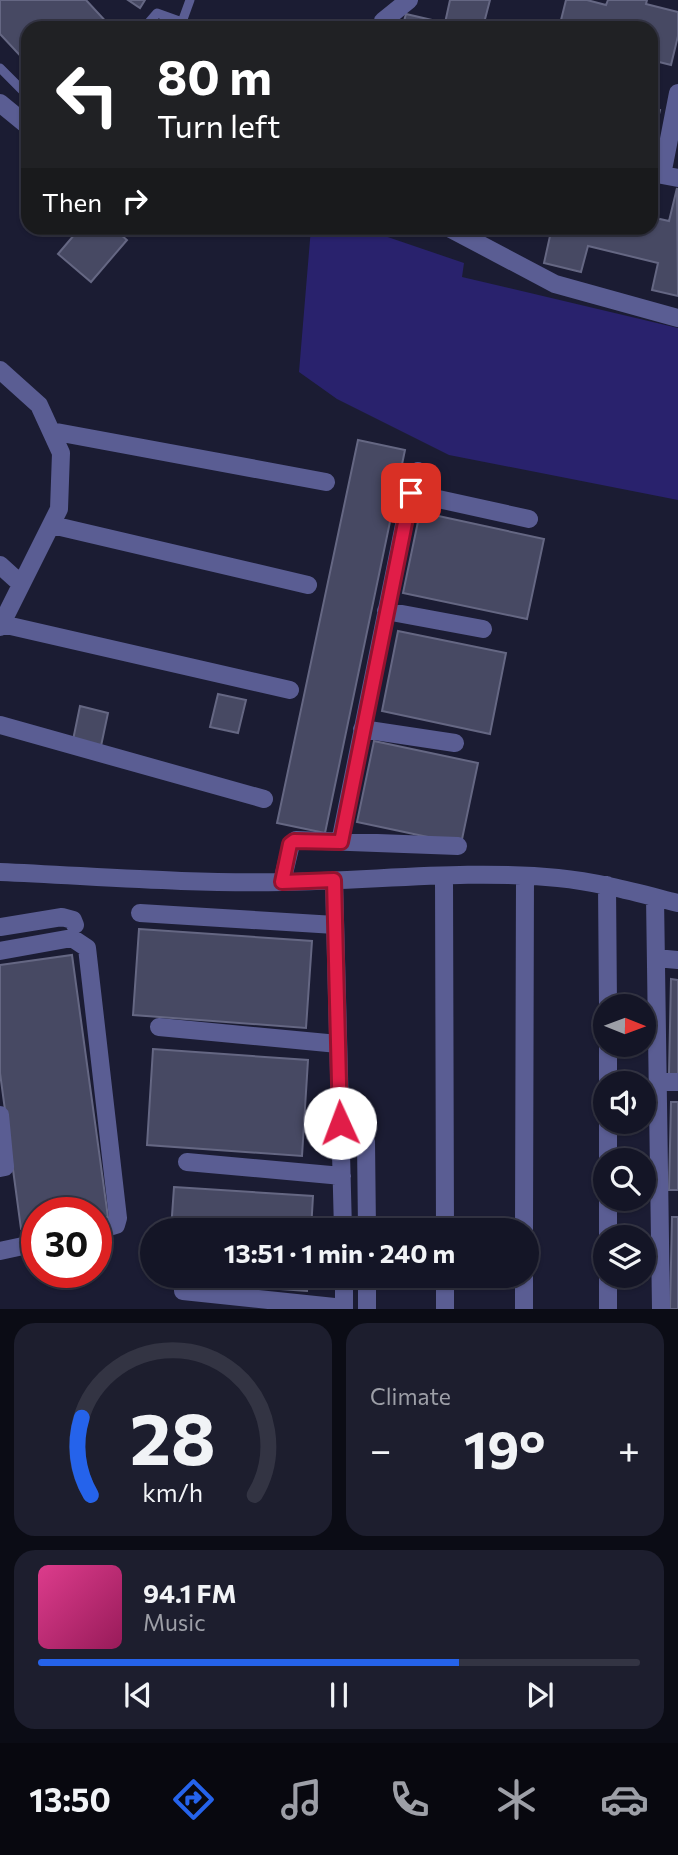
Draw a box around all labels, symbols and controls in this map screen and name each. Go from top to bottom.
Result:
text: 80 m [157,45,272,105]
icon: left [42,49,133,140]
text: Turn left [157,105,281,145]
icon: right [116,182,154,220]
text: Then [42,186,102,217]
pin [381,463,441,523]
icon: arrive [392,474,430,512]
north arrow [593,994,656,1057]
map controls [593,994,656,1288]
button: sound [593,1071,656,1134]
position arrow [303,1086,377,1160]
button: search [593,1148,656,1211]
speed limit sign: 30 [21,1197,112,1288]
button: layers [593,1225,656,1288]
text: 13:51 · 1 min · 240 m [224,1237,455,1268]
text: Climate [370,1382,451,1410]
text: 28 [130,1392,216,1481]
text: 19° [464,1416,545,1480]
text: − [370,1425,392,1472]
text: + [618,1425,640,1472]
text: km/h [143,1477,203,1507]
text: 94.1 FM [143,1577,237,1608]
text: Music [143,1608,206,1636]
icon: previous [119,1676,157,1714]
icon: pause [320,1676,358,1714]
icon: next [521,1676,559,1714]
icon: directions [169,1775,218,1824]
icon: music [277,1775,326,1824]
icon: phone [385,1775,434,1824]
icon: climate [492,1775,541,1824]
icon: car [600,1775,649,1824]
text: 13:50 [29,1779,111,1819]

